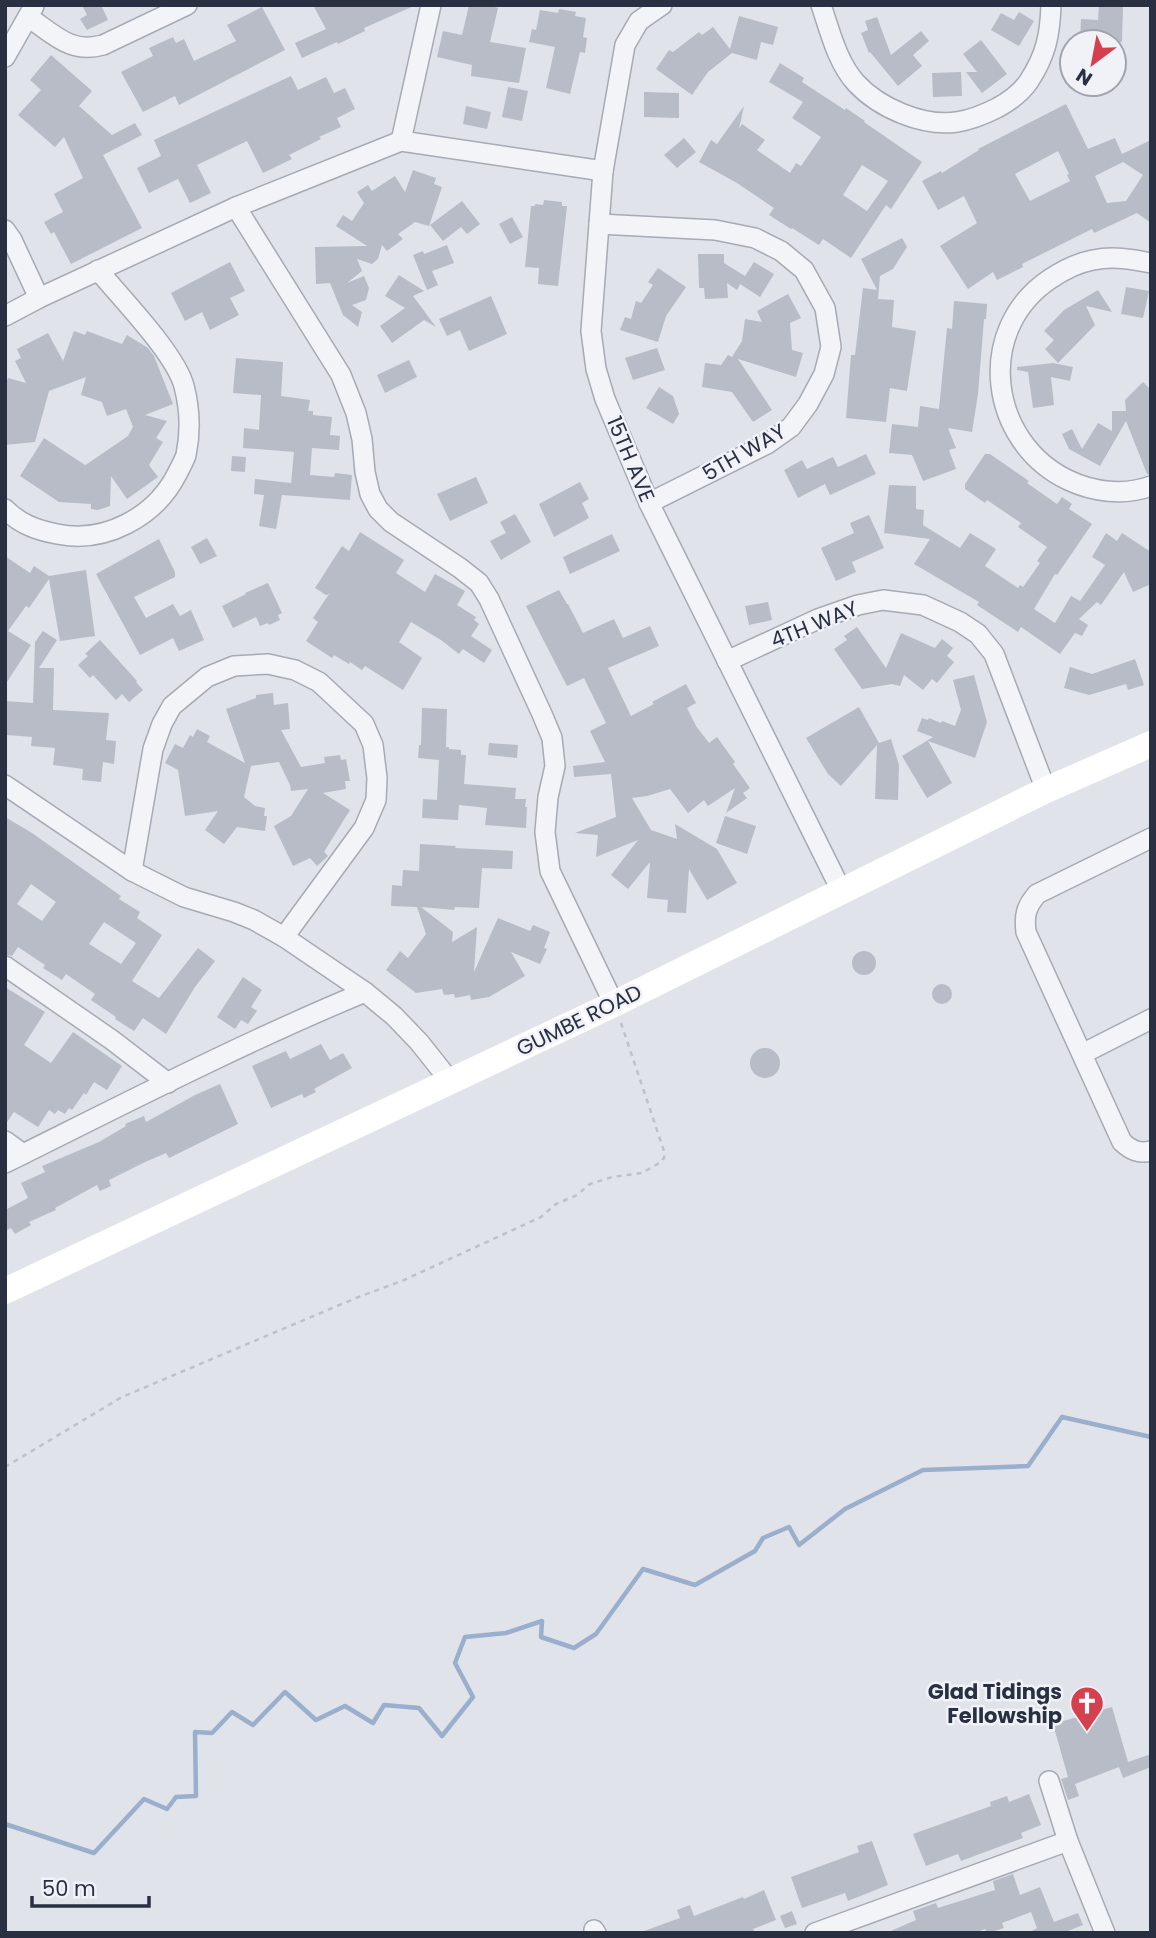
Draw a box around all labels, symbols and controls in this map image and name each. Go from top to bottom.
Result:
north arrow [1058,28,1128,98]
text: N [1071,62,1097,92]
street label: 15TH AVE [600,412,662,506]
street label: 5TH WAY [697,417,791,487]
street label: 4TH WAY [766,593,862,655]
street label: GUMBE ROAD [511,977,647,1063]
place label: Glad Tidings Fellowship [928,1677,1062,1730]
church icon: Glad Tidings Fellowship [1068,1684,1106,1733]
scale bar [32,1864,149,1908]
text: 50 m [42,1874,96,1903]

